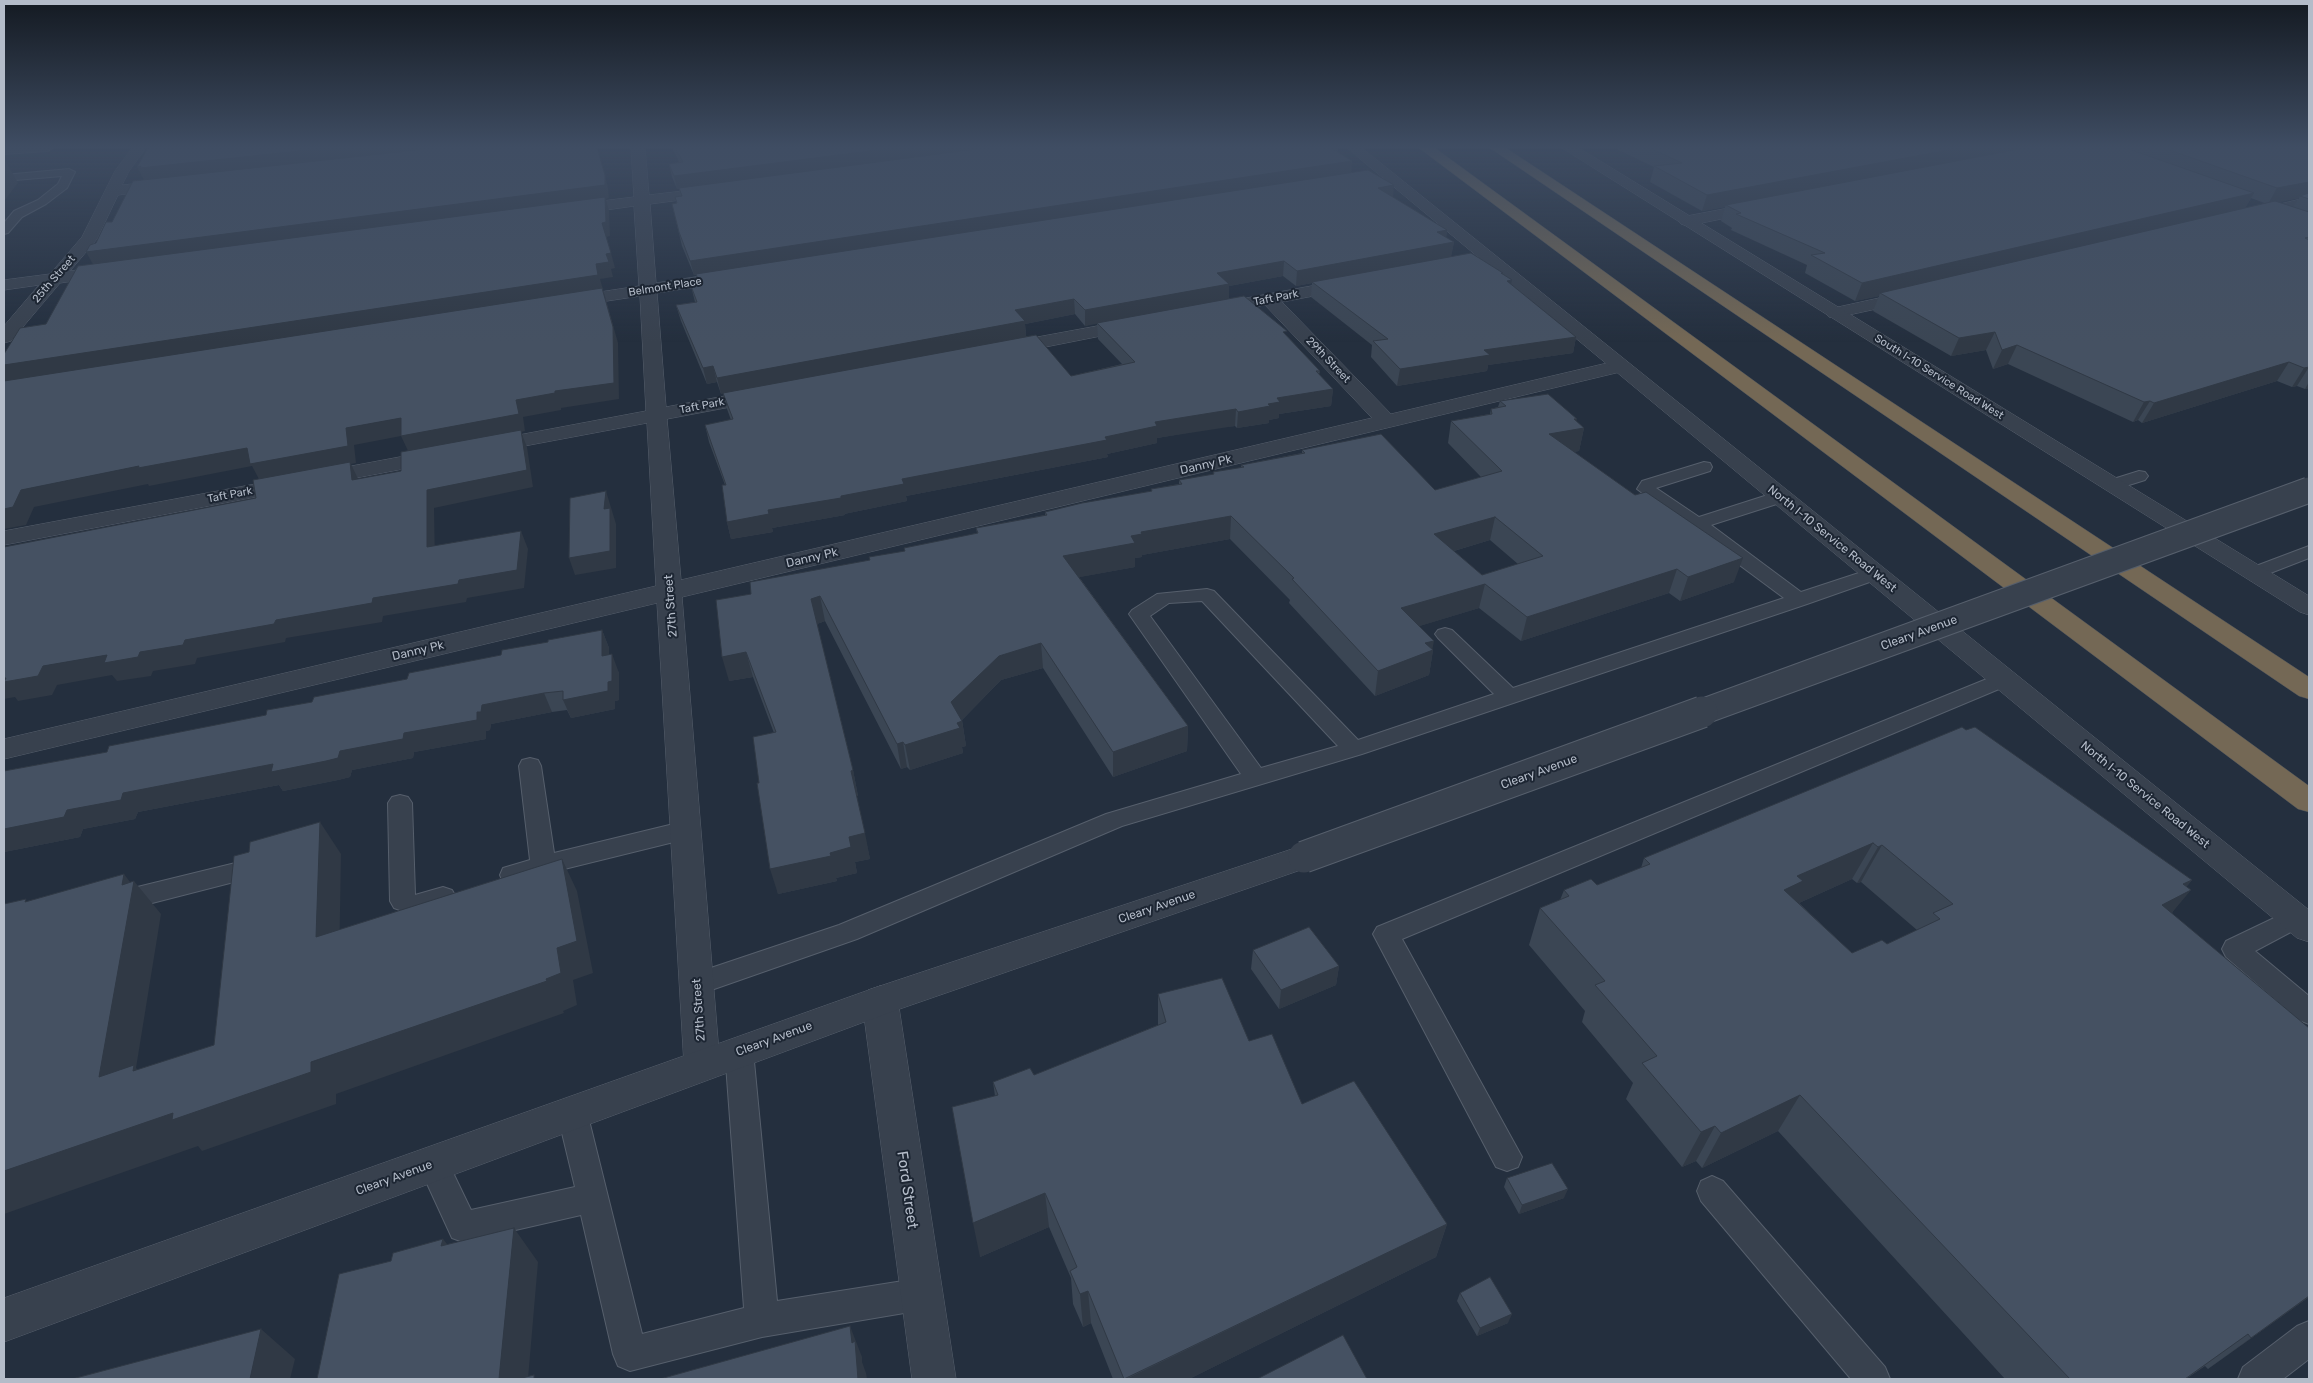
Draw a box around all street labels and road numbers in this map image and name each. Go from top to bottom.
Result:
street label: 25th Street [30,253,78,305]
street label: Belmont Place [627,275,703,299]
street label: Taft Park [1252,287,1300,309]
street label: South I-10 Service Road West [1872,332,2006,422]
street label: 29th Street [1303,334,1353,386]
street label: Taft Park [678,395,726,417]
street label: Danny Pk [1179,452,1233,478]
street label: North I-10 Service Road West [1765,482,1899,596]
street label: Taft Park [206,484,254,506]
street label: Danny Pk [785,545,839,571]
street label: 27th Street [662,574,680,638]
street label: Cleary Avenue [1879,612,1959,654]
street label: Danny Pk [391,638,445,664]
street label: North I-10 Service Road West [2078,738,2212,852]
street label: Cleary Avenue [1499,751,1579,793]
street label: Cleary Avenue [1117,887,1197,927]
street label: 27th Street [690,978,708,1042]
street label: Cleary Avenue [734,1018,814,1060]
street label: Ford Street [893,1150,921,1230]
street label: Cleary Avenue [354,1157,434,1199]

